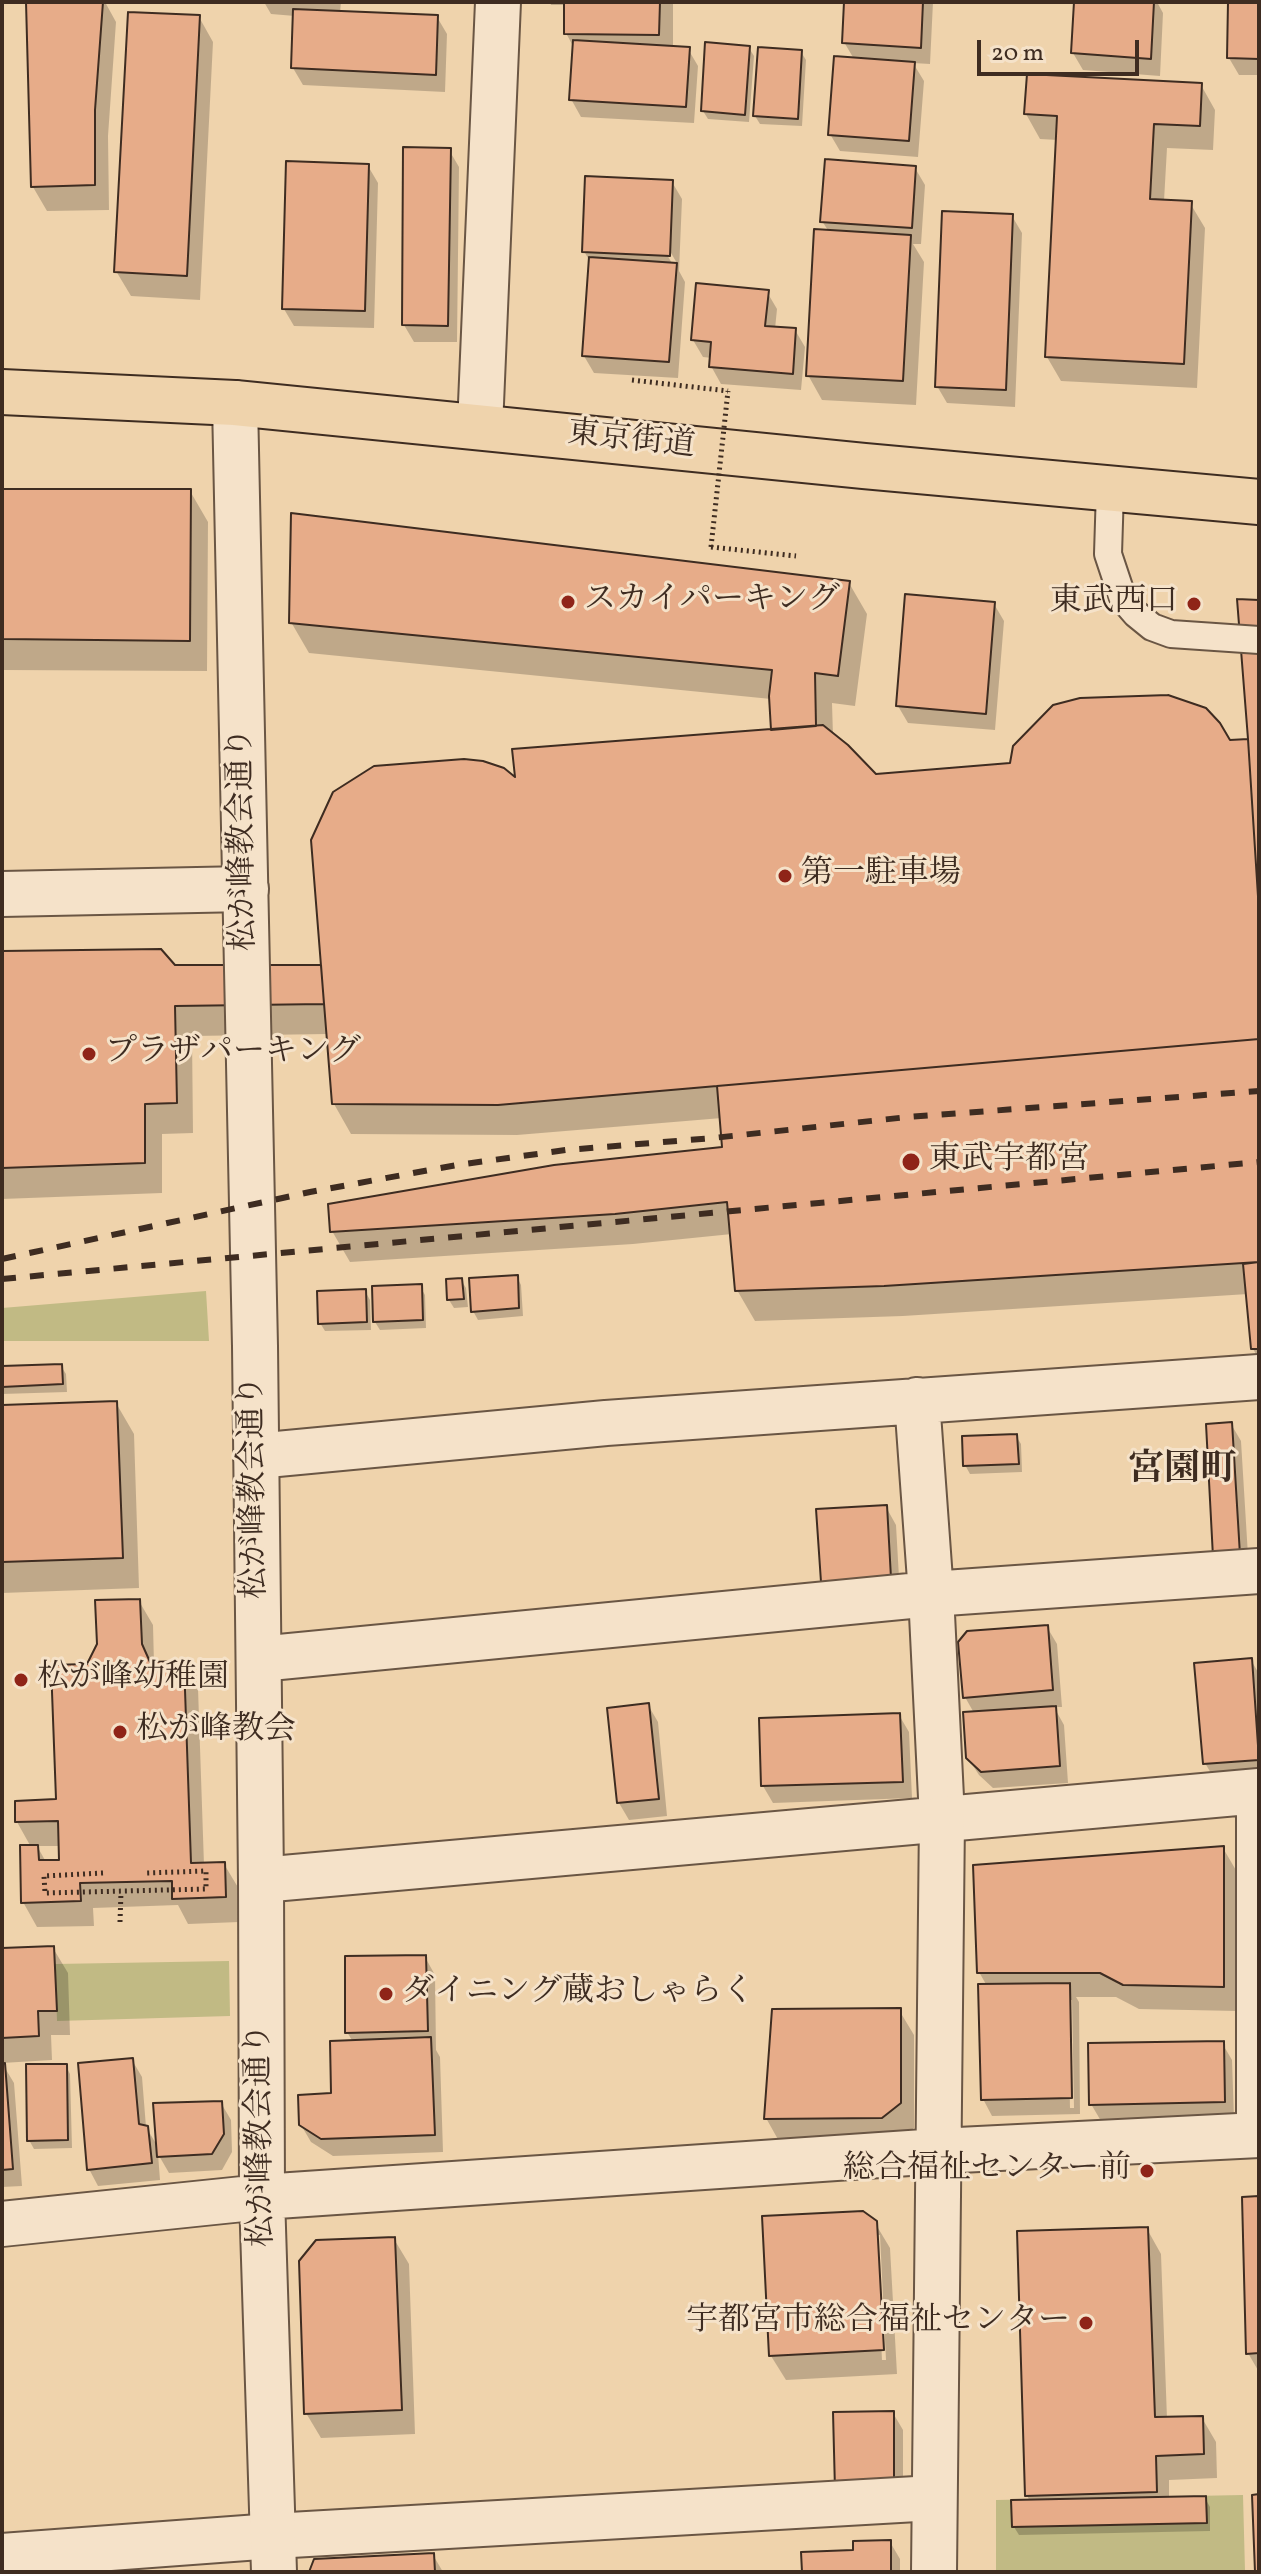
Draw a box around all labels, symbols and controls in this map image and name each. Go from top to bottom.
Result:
scale bar [981,24,1143,74]
text: 20 m [991,37,1044,71]
street label: 東京街道 [565,416,697,468]
place label: スカイパーキング [584,583,840,621]
place label: 東武西口 [1050,585,1178,623]
marker: スカイパーキング [559,593,577,611]
marker: 東武西口 [1185,595,1203,613]
street label: 松が峰教会通り [224,727,266,951]
place label: 第一駐車場 [801,857,961,895]
marker: 第一駐車場 [776,867,794,885]
place label: プラザパーキング [105,1035,361,1073]
marker: プラザパーキング [80,1045,98,1063]
place label: 東武宇都宮 [929,1143,1089,1181]
marker: 東武宇都宮 [900,1151,922,1173]
street label: 松が峰教会通り [235,1375,277,1599]
district label: 宮園町 [1128,1450,1236,1494]
place label: 松が峰幼稚園 [37,1661,229,1699]
marker: 松が峰幼稚園 [12,1671,30,1689]
place label: 松が峰教会 [136,1713,296,1751]
marker: 松が峰教会 [111,1723,129,1741]
place label: ダイニング蔵おしゃらく [402,1975,754,2013]
marker: ダイニング蔵おしゃらく [377,1985,395,2003]
street label: 松が峰教会通り [242,2023,284,2247]
place label: 総合福祉センター前 [843,2152,1131,2190]
marker: 総合福祉センター前 [1138,2162,1156,2180]
place label: 宇都宮市総合福祉センター [686,2304,1070,2342]
marker: 宇都宮市総合福祉センター [1077,2314,1095,2332]

